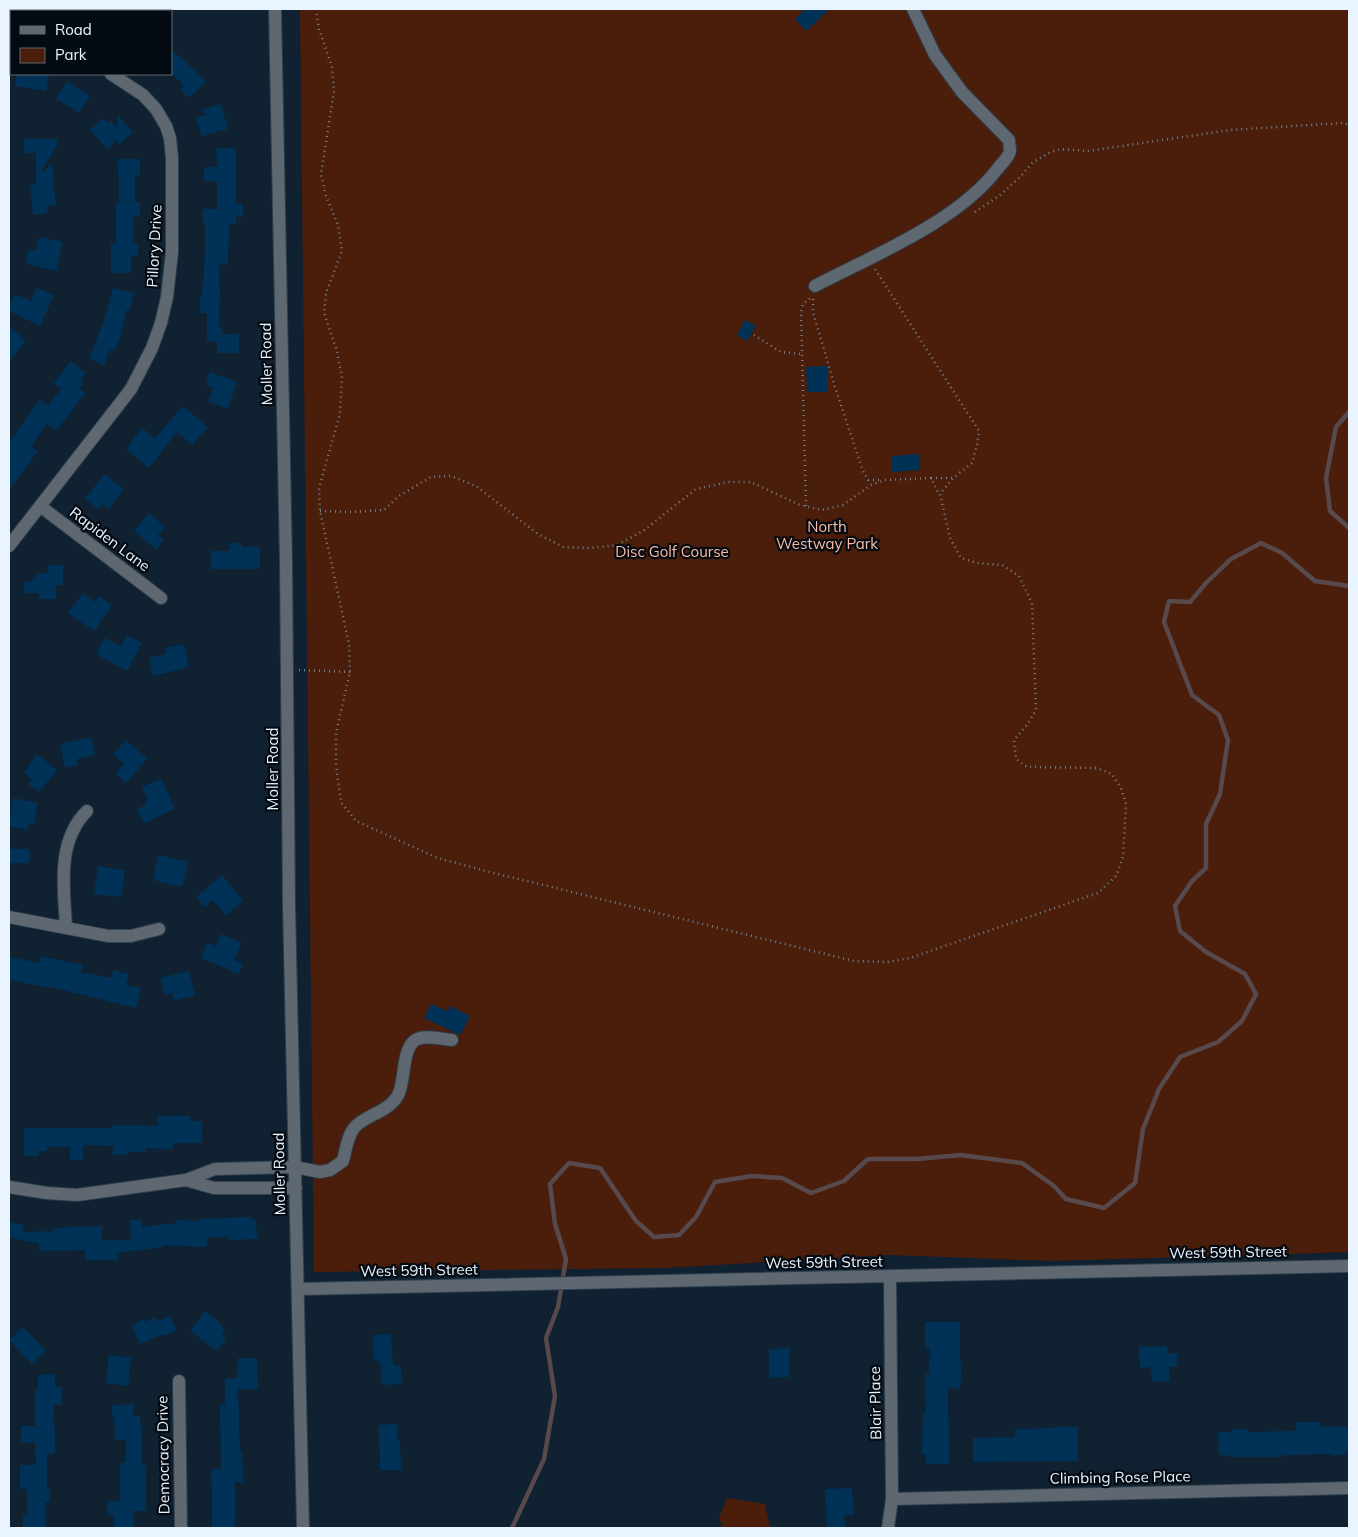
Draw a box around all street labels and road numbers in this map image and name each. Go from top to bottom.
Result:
street label: Pillory Drive [142,204,166,288]
street label: Moller Road [256,322,276,406]
street label: Rapiden Lane [66,503,154,575]
street label: Moller Road [263,728,282,810]
street label: Moller Road [269,1132,289,1216]
street label: West 59th Street [1169,1241,1287,1263]
street label: West 59th Street [765,1251,883,1273]
street label: West 59th Street [360,1259,478,1281]
street label: Blair Place [865,1366,885,1440]
street label: Democracy Drive [152,1396,174,1514]
street label: Climbing Rose Place [1049,1466,1191,1488]

